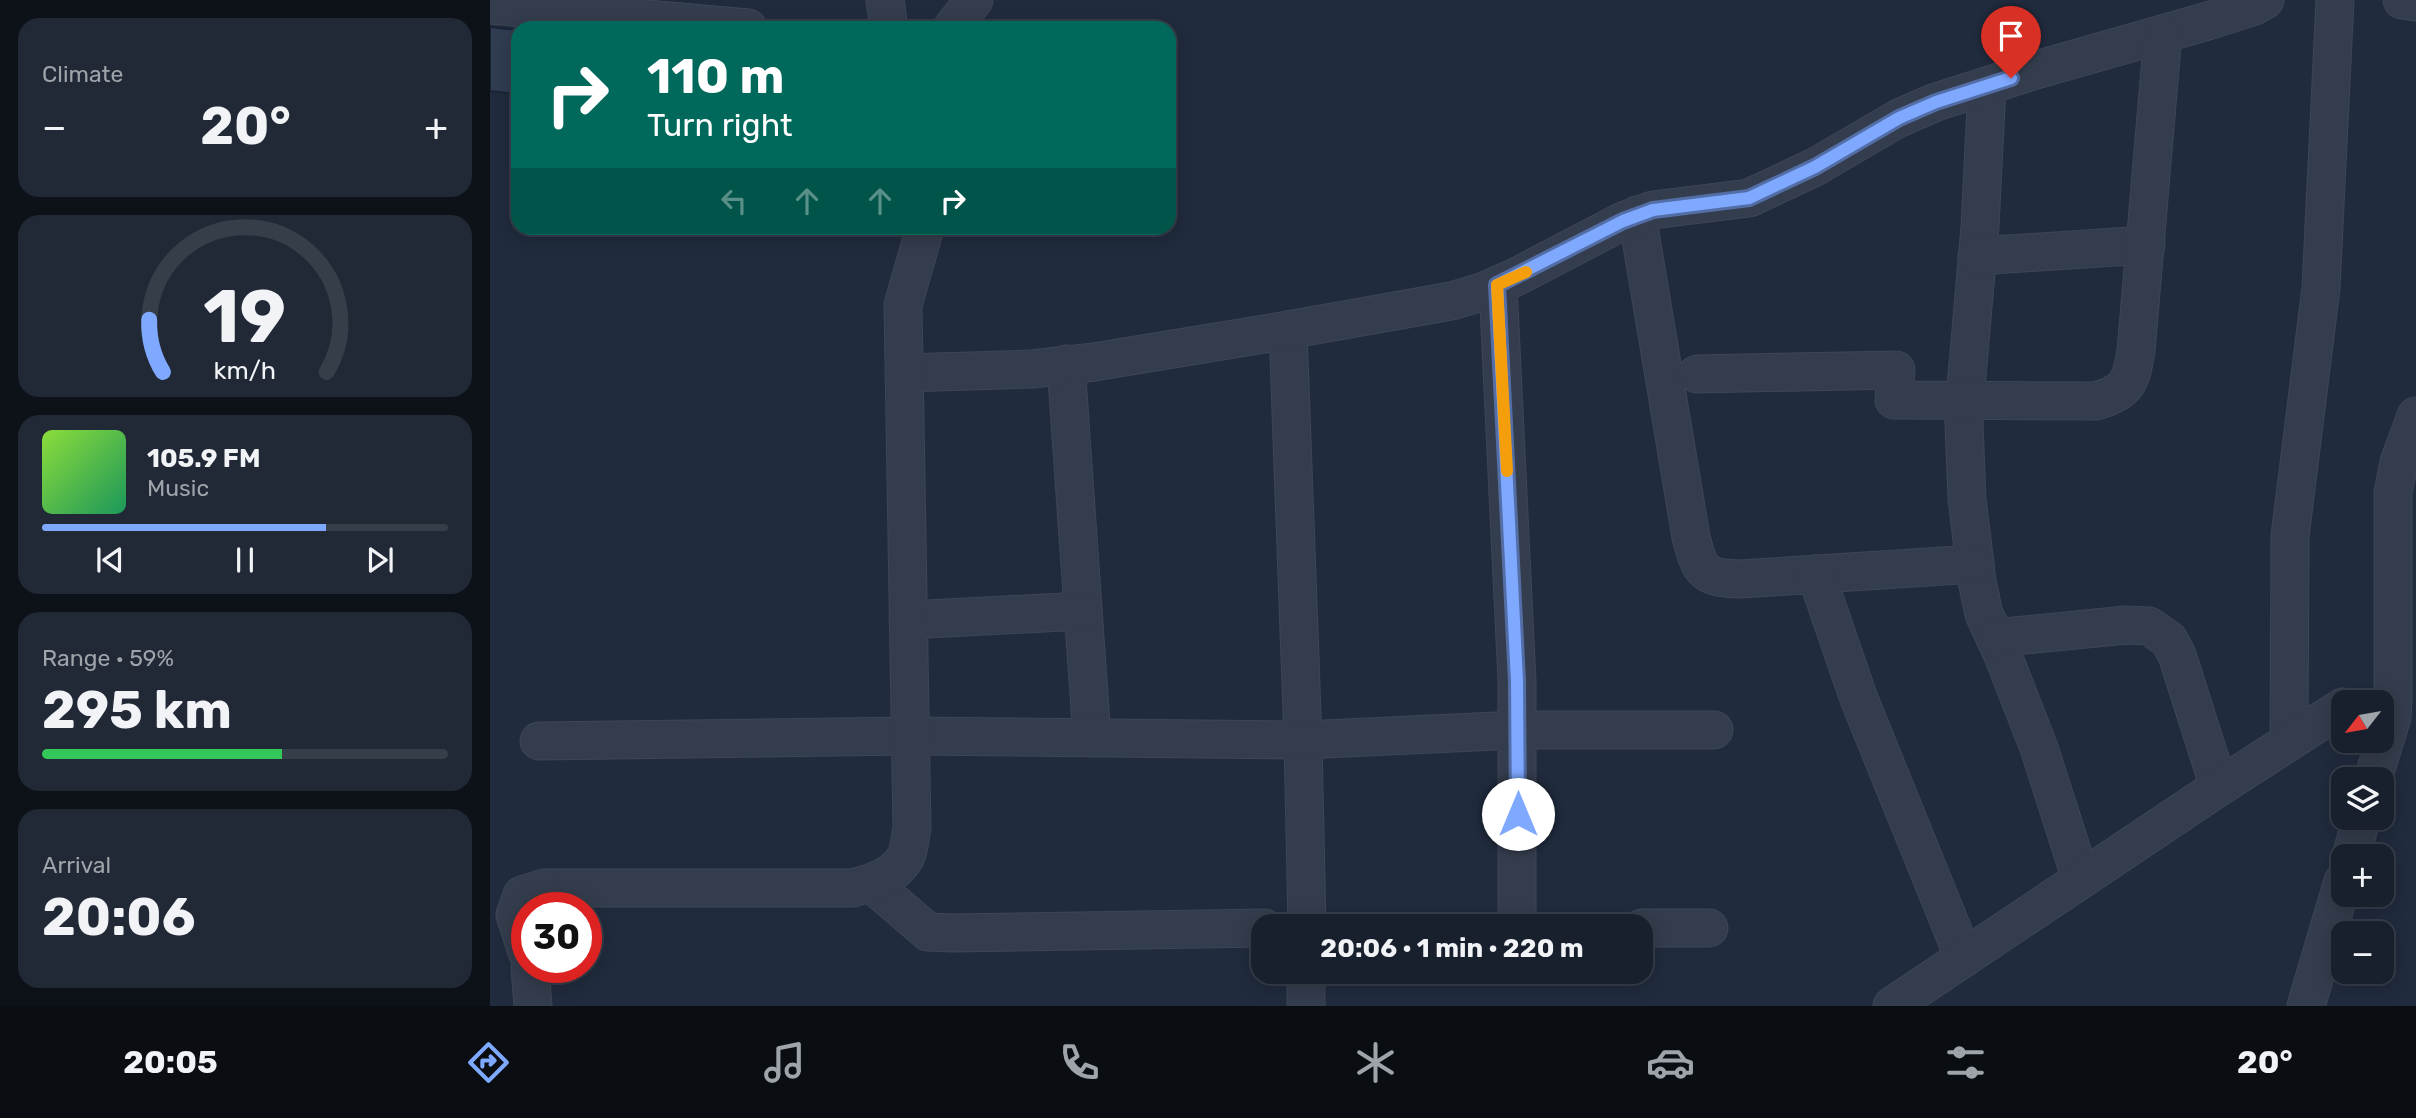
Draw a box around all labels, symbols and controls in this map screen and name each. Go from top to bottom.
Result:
pin [1981,6,2041,78]
icon: arrive [1992,17,2030,55]
text: 110 m [647,47,784,105]
icon: right [532,49,623,140]
text: Climate [42,60,123,88]
text: 20° [200,95,291,157]
text: − [42,104,67,150]
text: + [424,104,448,150]
text: Turn right [647,106,792,144]
icon: left [715,182,753,220]
icon: ahead [788,182,826,220]
icon: ahead [861,182,899,220]
icon: right [934,182,972,220]
text: 19 [204,274,286,360]
text: km/h [214,356,276,385]
text: 105.9 FM [147,443,260,474]
text: Music [147,474,209,502]
icon: previous [91,541,129,579]
icon: pause [226,541,264,579]
icon: next [361,541,399,579]
text: Range · 59% [42,644,174,672]
text: 295 km [42,679,232,741]
north arrow [2331,690,2394,752]
map controls [2331,690,2394,984]
button: layers [2331,767,2394,830]
position arrow [1481,777,1555,851]
button: + [2331,844,2394,907]
text: Arrival [42,851,111,879]
text: 20:06 [42,886,196,948]
speed limit sign: 30 [511,892,602,983]
button: − [2331,921,2394,984]
text: 20:06 · 1 min · 220 m [1320,933,1584,964]
icon: directions [464,1038,513,1087]
icon: music [760,1038,809,1087]
icon: phone [1055,1038,1104,1087]
icon: climate [1351,1038,1400,1087]
icon: car [1646,1038,1695,1087]
icon: filters [1941,1038,1990,1087]
text: 20:05 [123,1043,218,1081]
text: 20° [2237,1043,2293,1081]

